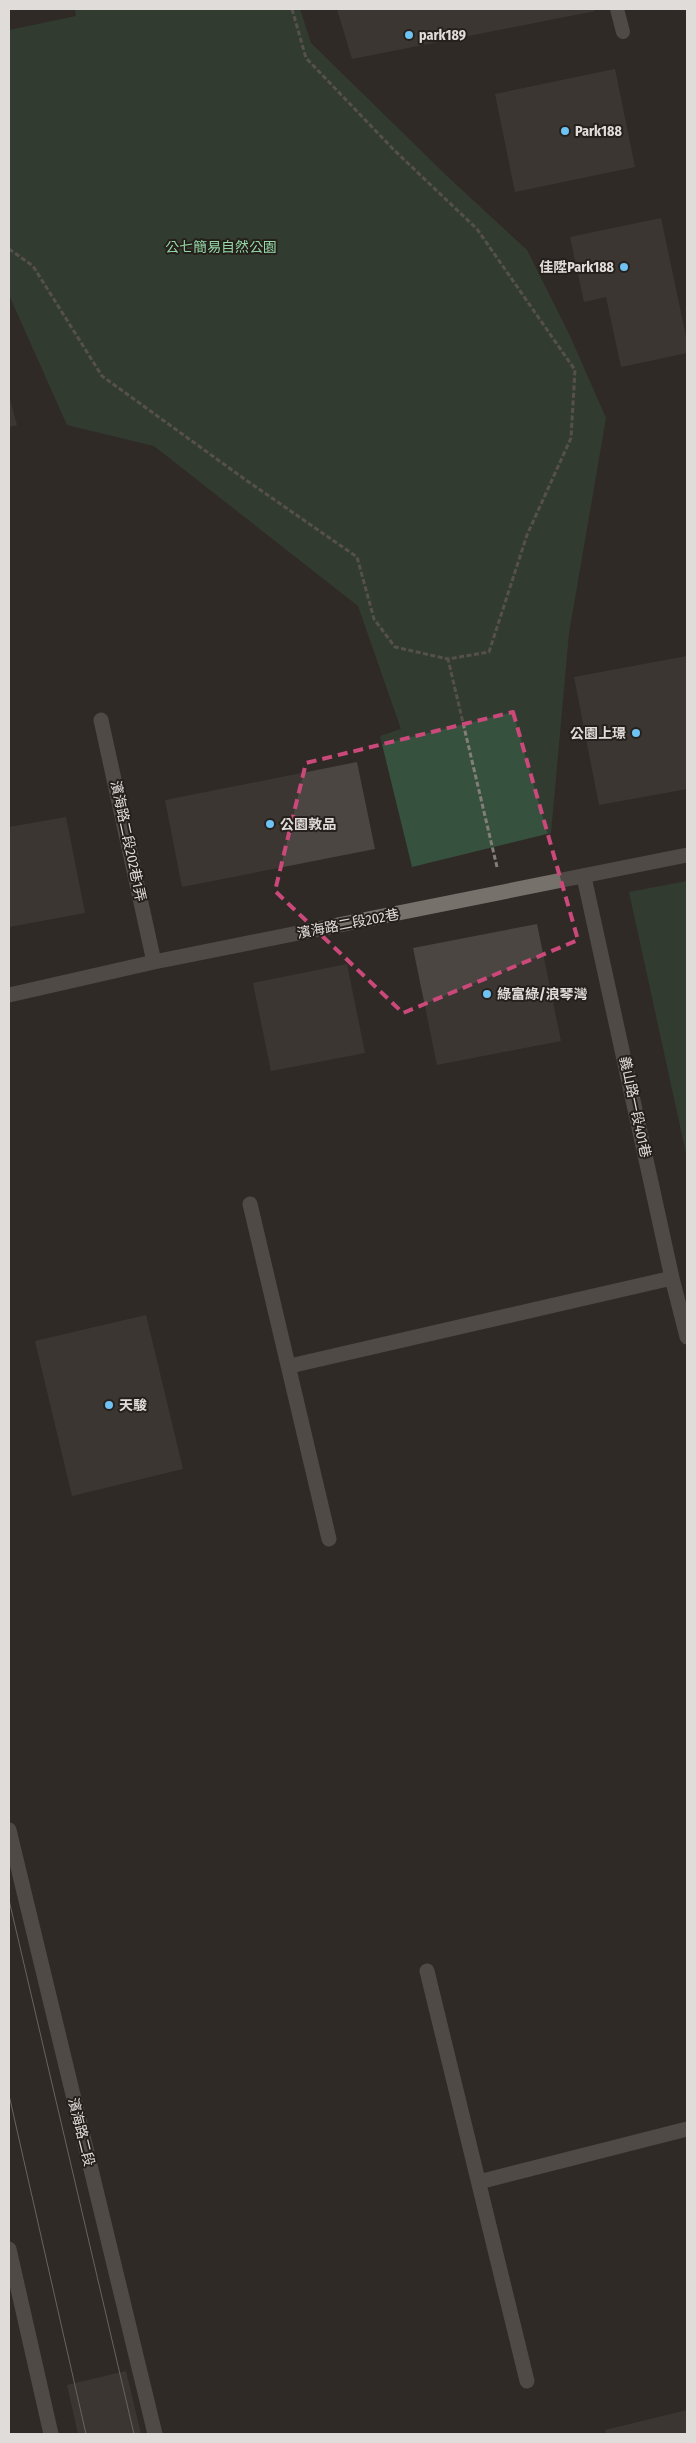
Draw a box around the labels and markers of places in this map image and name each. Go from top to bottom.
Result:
place label: park189 [419,27,466,44]
marker: park189 [403,29,415,41]
place label: Park188 [575,123,622,140]
marker: Park188 [559,125,571,137]
place label: 佳陞Park188 [539,259,615,276]
marker: 佳陞Park188 [618,261,630,273]
place label: 公園上璟 [570,725,626,742]
marker: 公園上璟 [630,727,642,739]
place label: 公園敦品 [280,816,336,833]
marker: 公園敦品 [264,818,276,830]
place label: 綠富綠/浪琴灣 [497,986,588,1003]
marker: 綠富綠/浪琴灣 [481,988,493,1000]
place label: 天駿 [119,1397,147,1414]
marker: 天駿 [103,1399,115,1411]

